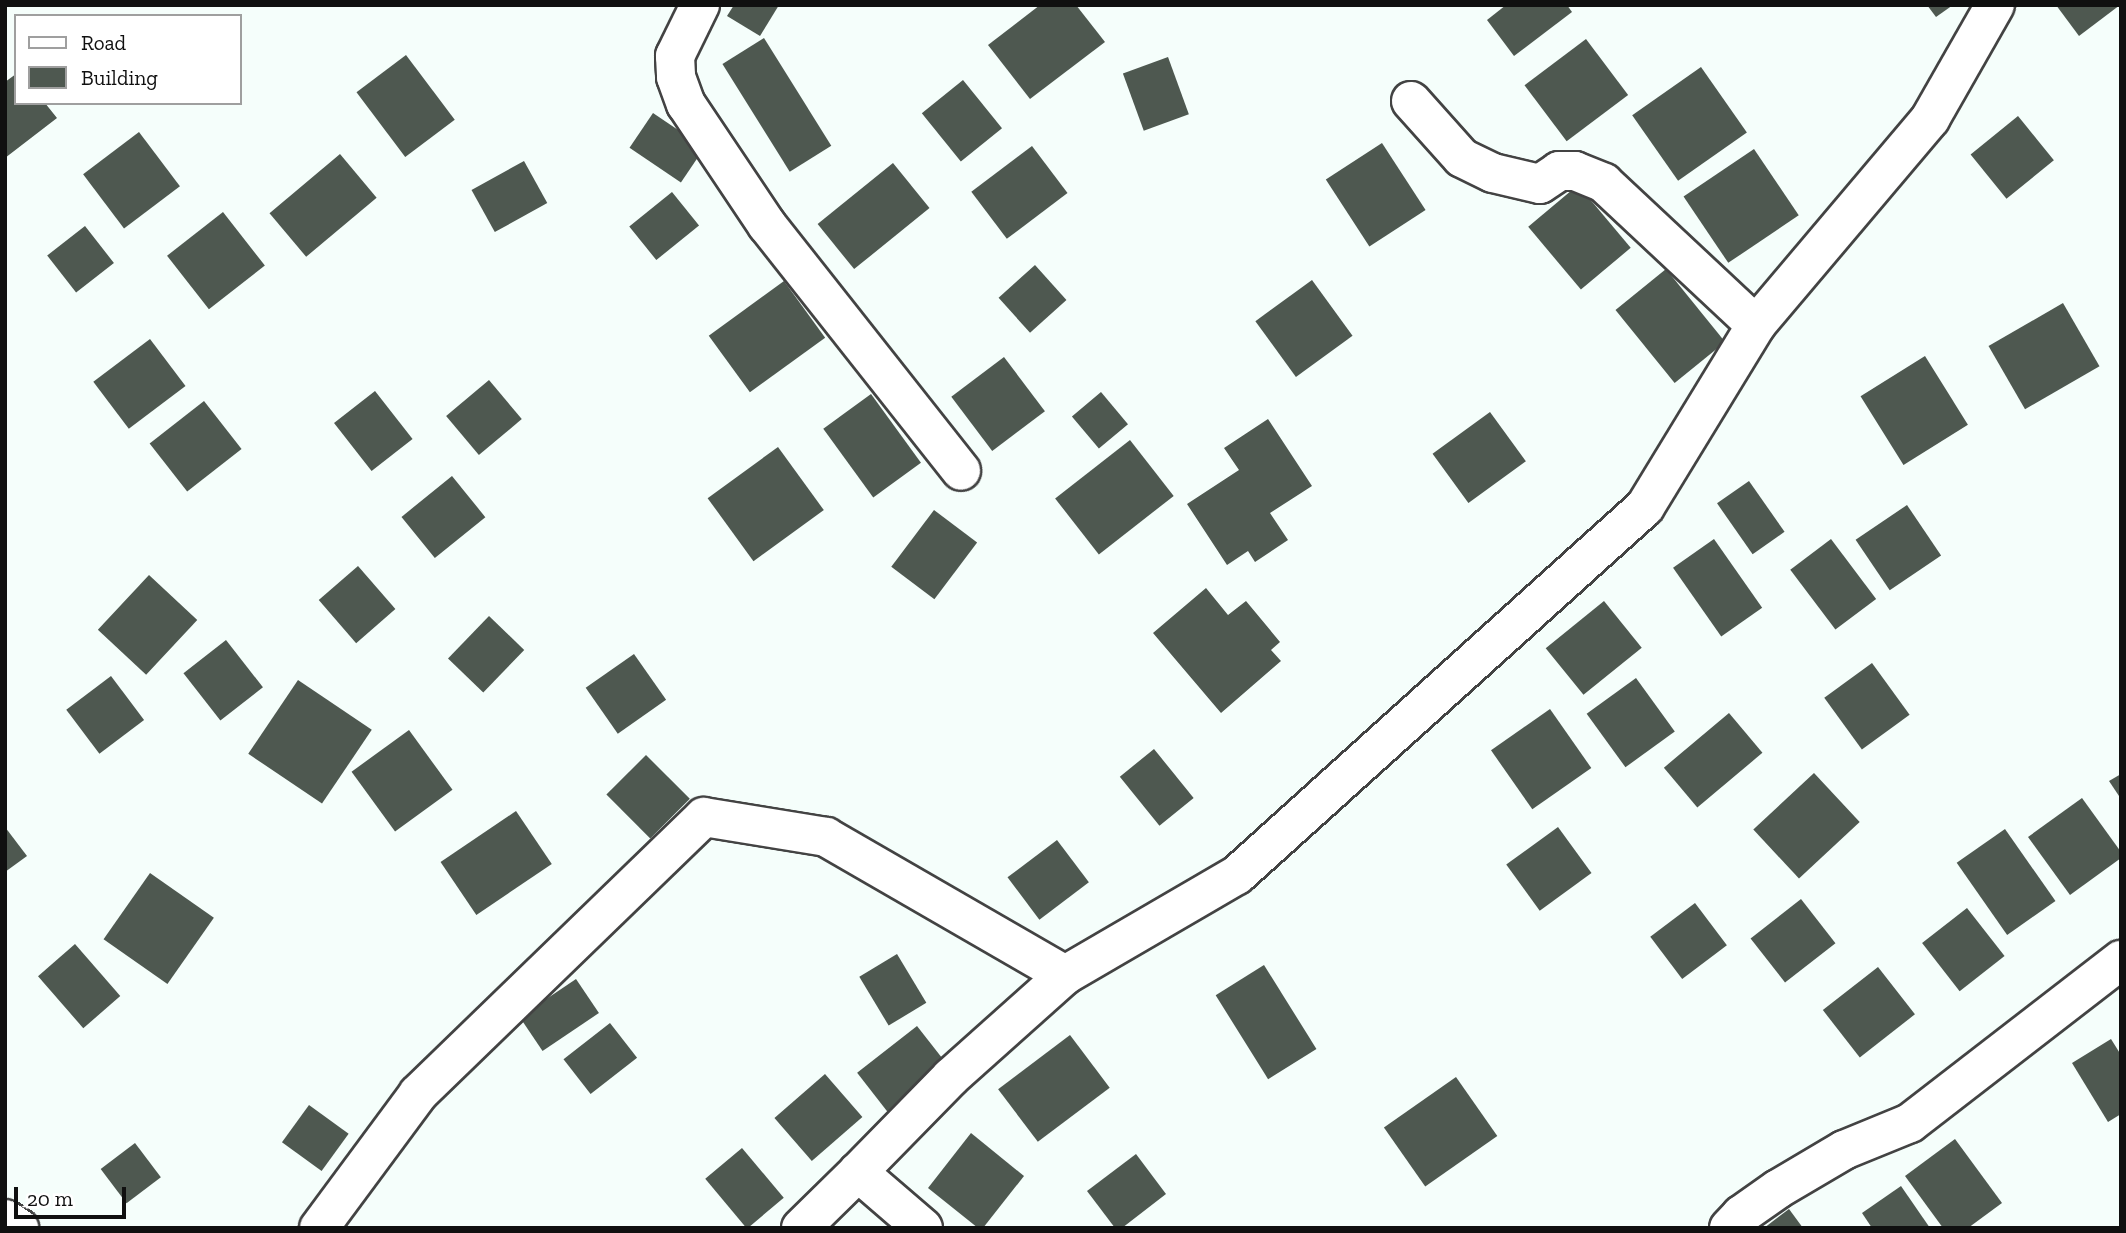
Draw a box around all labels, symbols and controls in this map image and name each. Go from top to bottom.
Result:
legend [14,14,242,105]
text: Road [81,30,126,55]
text: Building [81,65,158,90]
scale bar [18,1174,130,1218]
text: 20 m [27,1186,73,1211]

